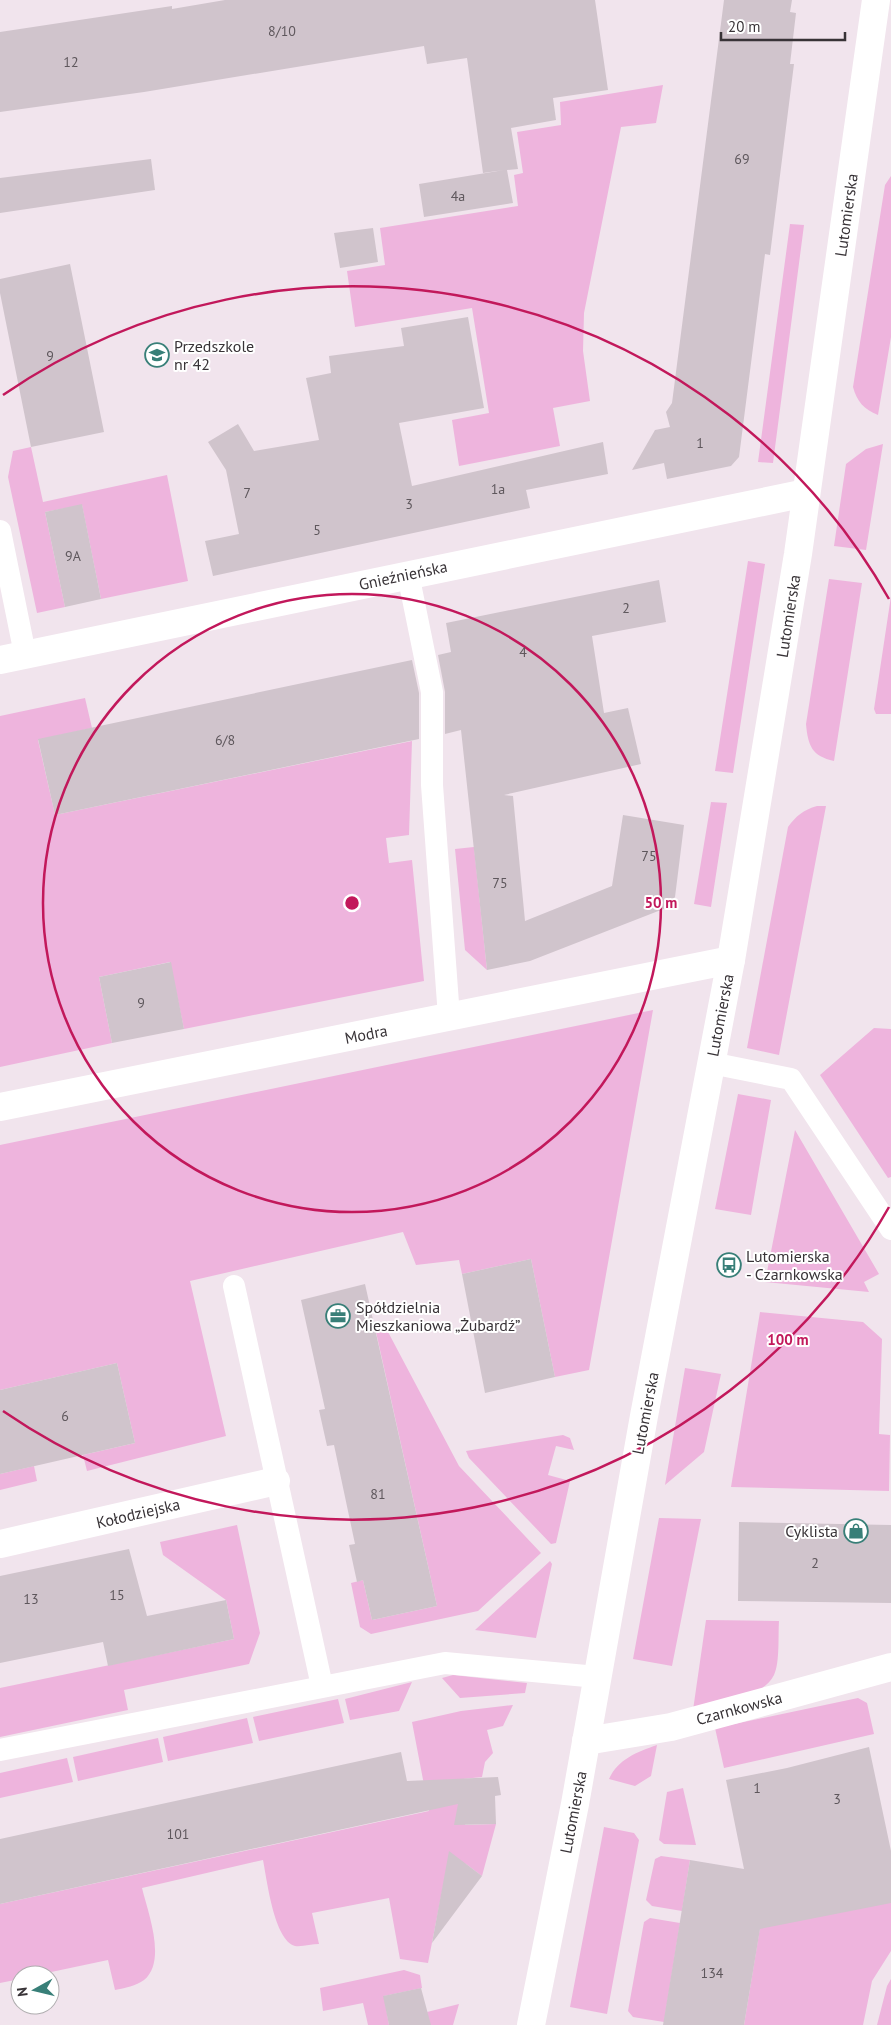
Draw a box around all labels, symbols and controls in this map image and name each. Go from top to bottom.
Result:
scale bar [721,10,845,42]
text: 20 m [728,17,761,36]
house number: 8/10 [268,22,296,40]
house number: 12 [63,53,79,71]
house number: 69 [734,150,750,168]
street label: Lutomierska [830,172,862,258]
house number: 4a [451,187,465,205]
place label: Przedszkole nr 42 [174,336,254,374]
school or university icon: Przedszkole nr 42 [144,342,170,368]
house number: 9 [46,347,54,365]
house number: 1 [696,434,704,452]
house number: 1a [491,480,505,498]
house number: 7 [243,484,251,502]
house number: 3 [405,495,413,513]
house number: 5 [313,521,321,539]
house number: 9A [65,547,82,565]
street label: Gnieźnieńska [357,556,449,594]
street label: Lutomierska [772,573,804,659]
house number: 2 [622,599,630,617]
house number: 4 [519,643,527,661]
house number: 6/8 [215,731,235,749]
house number: 75 [641,847,657,865]
house number: 75 [492,874,508,892]
text: 50 m [645,893,677,912]
centre of rings [343,894,361,912]
street label: Lutomierska [702,972,738,1058]
house number: 9 [137,994,145,1012]
street label: Modra [343,1020,389,1048]
place label: Lutomierska - Czarnkowska [746,1246,843,1284]
bus stop icon: Lutomierska - Czarnkowska [716,1252,742,1278]
place label: Spółdzielnia Mieszkaniowa „Żubardź” [356,1297,521,1335]
office icon: Spółdzielnia Mieszkaniowa „Żubardź” [325,1303,351,1329]
text: 100 m [767,1330,809,1349]
street label: Lutomierska [627,1370,663,1456]
house number: 6 [61,1407,69,1425]
house number: 81 [370,1485,386,1503]
street label: Kołodziejska [94,1494,182,1532]
shop icon: Cyklista [843,1518,869,1544]
place label: Cyklista [785,1521,838,1541]
house number: 2 [811,1554,819,1572]
house number: 15 [109,1586,125,1604]
house number: 13 [23,1590,39,1608]
street label: Czarnkowska [694,1687,784,1729]
street label: Lutomierska [555,1769,591,1855]
house number: 1 [753,1779,761,1797]
house number: 3 [833,1790,841,1808]
house number: 101 [167,1825,189,1843]
house number: 134 [701,1964,724,1982]
north arrow [10,1965,60,2015]
text: N [13,1986,32,1998]

